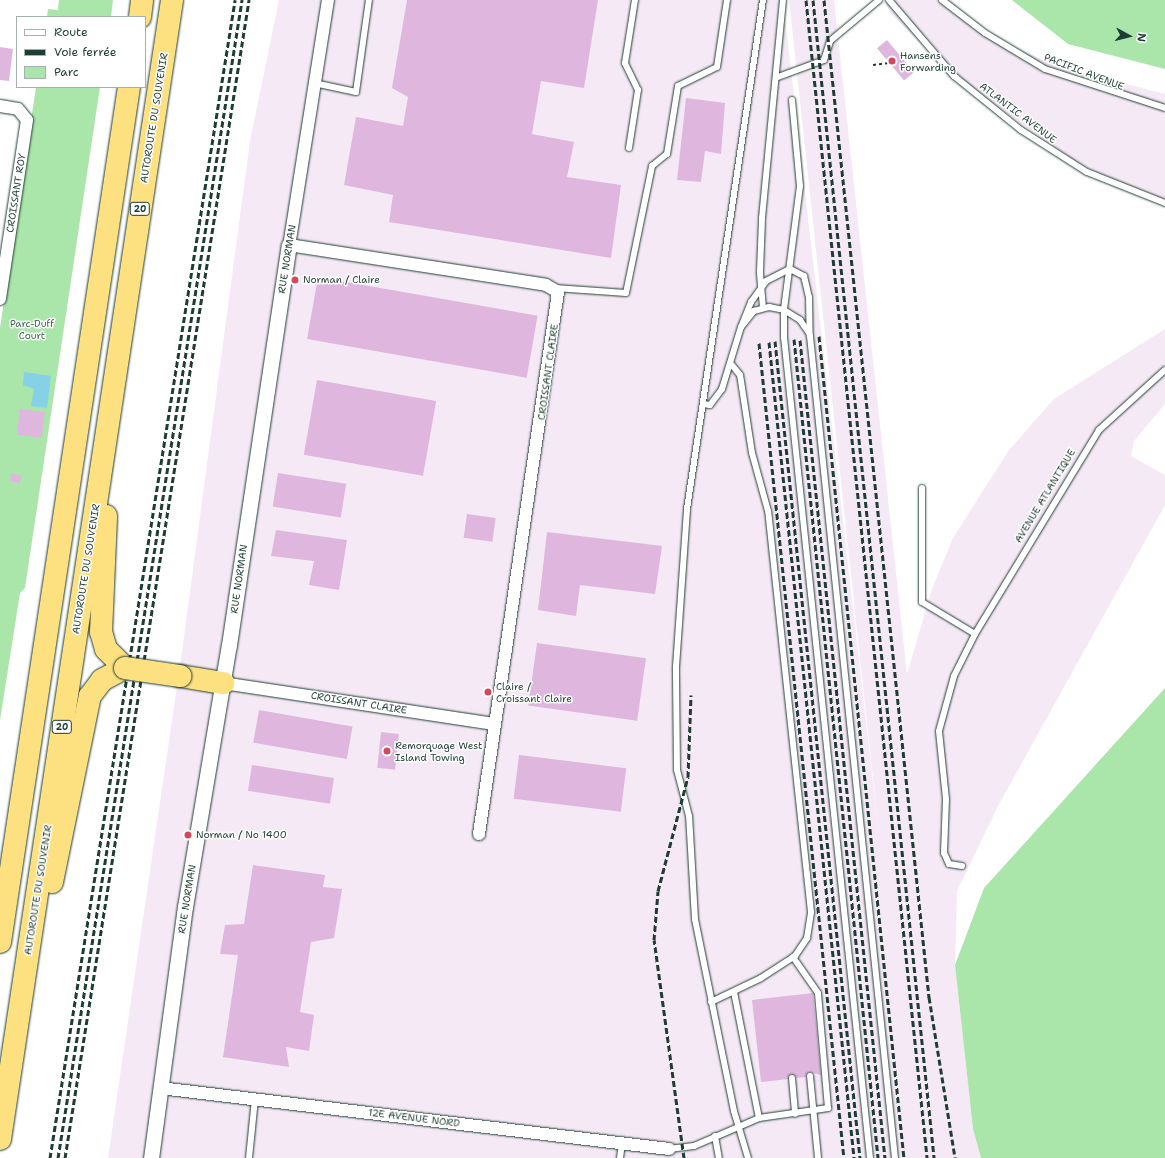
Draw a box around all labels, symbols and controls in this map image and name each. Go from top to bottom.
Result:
legend [16,16,146,88]
north arrow [1109,16,1149,56]
text: Route [54,24,88,40]
text: N [1133,32,1149,43]
text: Voie ferrée [54,44,117,60]
place label: Hansens Forwarding [900,49,956,72]
street label: PACIFIC AVENUE [1042,51,1126,93]
street label: AUTOROUTE DU SOUVENIR [138,52,170,184]
marker: Hansens Forwarding [887,56,897,66]
text: Parc [54,64,79,80]
street label: ATLANTIC AVENUE [977,80,1059,146]
street label: CROISSANT ROY [4,152,28,234]
road number: 20 [129,202,151,216]
street label: RUE NORMAN [276,224,298,294]
place label: Norman / Claire [303,274,380,286]
marker: Norman / Claire [290,275,300,285]
park label: Parc-Duff Court [10,317,54,340]
street label: CROISSANT CLAIRE [535,323,561,421]
street label: AVENUE ATLANTIQUE [1012,447,1078,545]
street label: AUTOROUTE DU SOUVENIR [70,503,102,635]
street label: RUE NORMAN [228,544,250,614]
place label: Claire / Croissant Claire [496,680,572,704]
marker: Claire / Croissant Claire [483,687,493,697]
street label: CROISSANT CLAIRE [310,689,408,717]
road number: 20 [51,720,73,734]
place label: Remorquage West Island Towing [395,739,482,762]
marker: Remorquage West Island Towing [382,746,392,756]
street label: AUTOROUTE DU SOUVENIR [22,824,54,956]
place label: Norman / No 1400 [196,829,287,841]
marker: Norman / No 1400 [183,830,193,840]
street label: RUE NORMAN [176,864,198,934]
street label: 12E AVENUE NORD [368,1106,460,1130]

